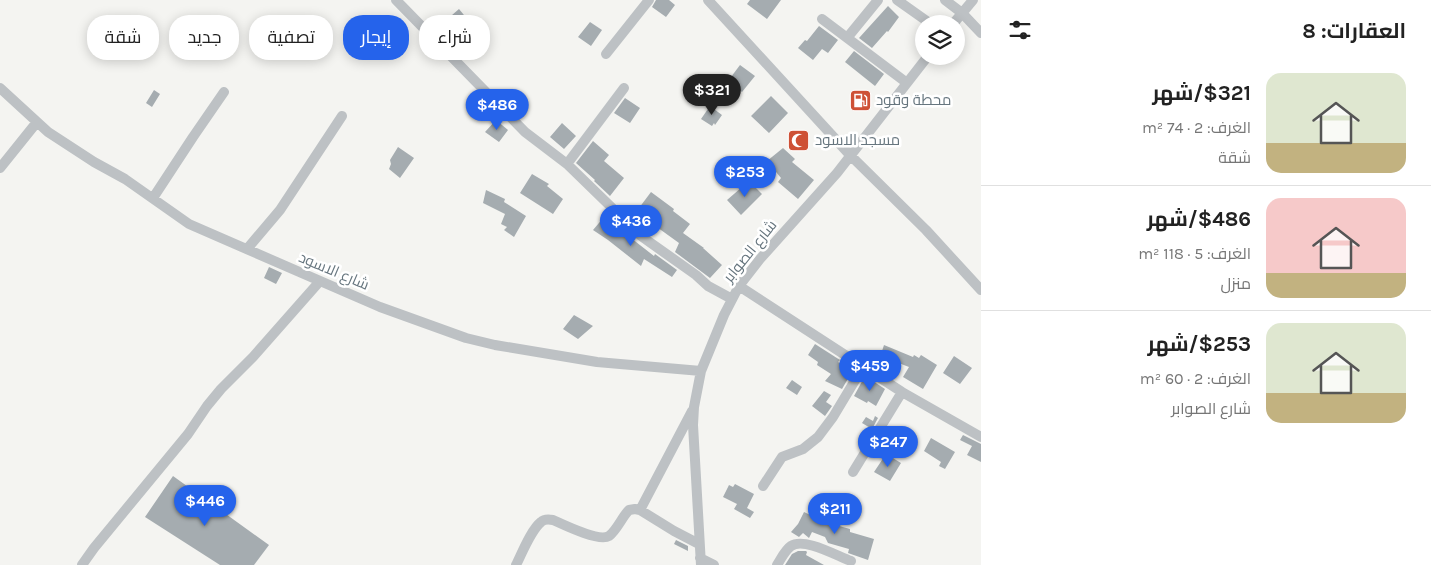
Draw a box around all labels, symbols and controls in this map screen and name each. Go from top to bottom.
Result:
chip: شقة [87,15,159,60]
chip: جديد [169,15,239,60]
chip: تصفية [249,15,333,60]
chip: إيجار [343,15,409,60]
chip: شراء [419,15,490,60]
map controls [915,15,965,65]
button: layers [915,15,965,65]
icon: filters [1006,16,1034,44]
text: العقارات: 8 [1302,19,1406,43]
pin: $321 [682,74,742,116]
text: $321 [694,80,730,99]
text: $321/شهر [1152,81,1251,105]
pin: $486 [467,88,527,131]
fuel station icon: محطة وقود [848,88,872,112]
place label: محطة وقود [876,91,951,109]
icon: home [1306,93,1366,153]
text: $486 [477,95,517,114]
text: الغرف: 2 · 74 m² [1142,118,1251,137]
mosque icon: مسجد الاسود [787,128,811,152]
place label: مسجد الاسود [815,131,900,149]
text: شقة [1218,148,1251,167]
pin: $253 [715,156,775,198]
text: $253 [725,162,765,181]
pin: $436 [601,204,661,247]
text: $486/شهر [1147,207,1251,231]
text: $436 [611,211,651,230]
street label: شارع الصوابر [719,216,782,288]
icon: home [1306,218,1366,278]
text: الغرف: 5 · 118 m² [1138,244,1251,263]
street label: شارع الاسود [295,248,372,296]
text: منزل [1221,274,1251,293]
text: $253/شهر [1148,332,1251,356]
icon: home [1306,343,1366,403]
pin: $459 [840,350,900,392]
text: $459 [850,356,890,375]
text: الغرف: 2 · 60 m² [1140,369,1251,388]
text: شارع الصوابر [1171,399,1251,418]
pin: $247 [858,426,918,468]
text: $247 [869,432,907,451]
pin: $446 [175,484,235,527]
text: $446 [185,491,225,510]
pin: $211 [805,492,865,535]
text: $211 [819,499,851,518]

